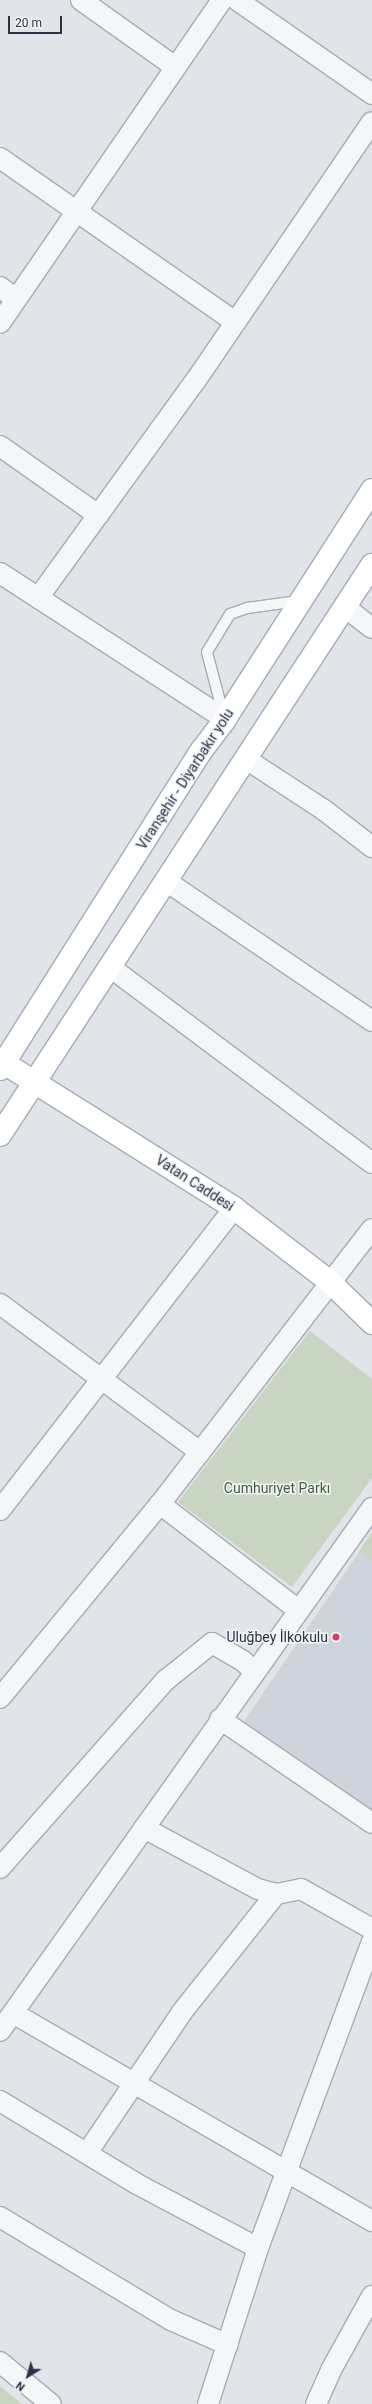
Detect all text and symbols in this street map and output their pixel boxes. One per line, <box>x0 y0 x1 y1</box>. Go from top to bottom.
scale bar <box>10 8 64 34</box>
text: 20 m <box>15 16 42 30</box>
street label: Viranşehir - Diyarbakır yolu <box>133 705 237 853</box>
street label: Vatan Caddesi <box>153 1151 237 1215</box>
park label: Cumhuriyet Parkı <box>224 1480 330 1496</box>
place label: Uluğbey İlkokulu <box>226 1629 328 1645</box>
marker: Uluğbey İlkokulu <box>331 1632 341 1642</box>
north arrow <box>8 2356 48 2396</box>
text: N <box>13 2378 27 2394</box>

